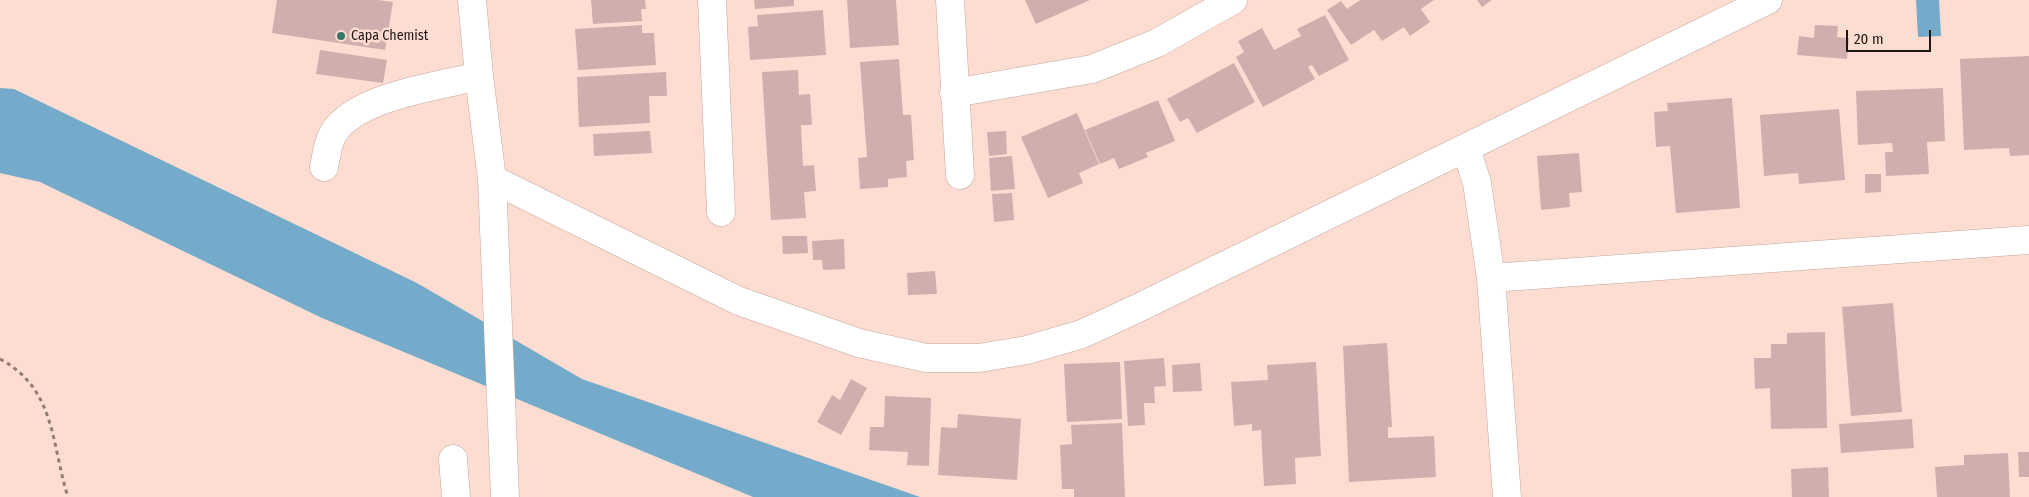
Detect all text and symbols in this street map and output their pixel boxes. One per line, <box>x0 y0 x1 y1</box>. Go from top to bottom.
scale bar <box>1849 20 1934 52</box>
place label: Capa Chemist <box>351 28 428 44</box>
marker: Capa Chemist <box>335 30 347 42</box>
text: 20 m <box>1854 30 1884 48</box>

